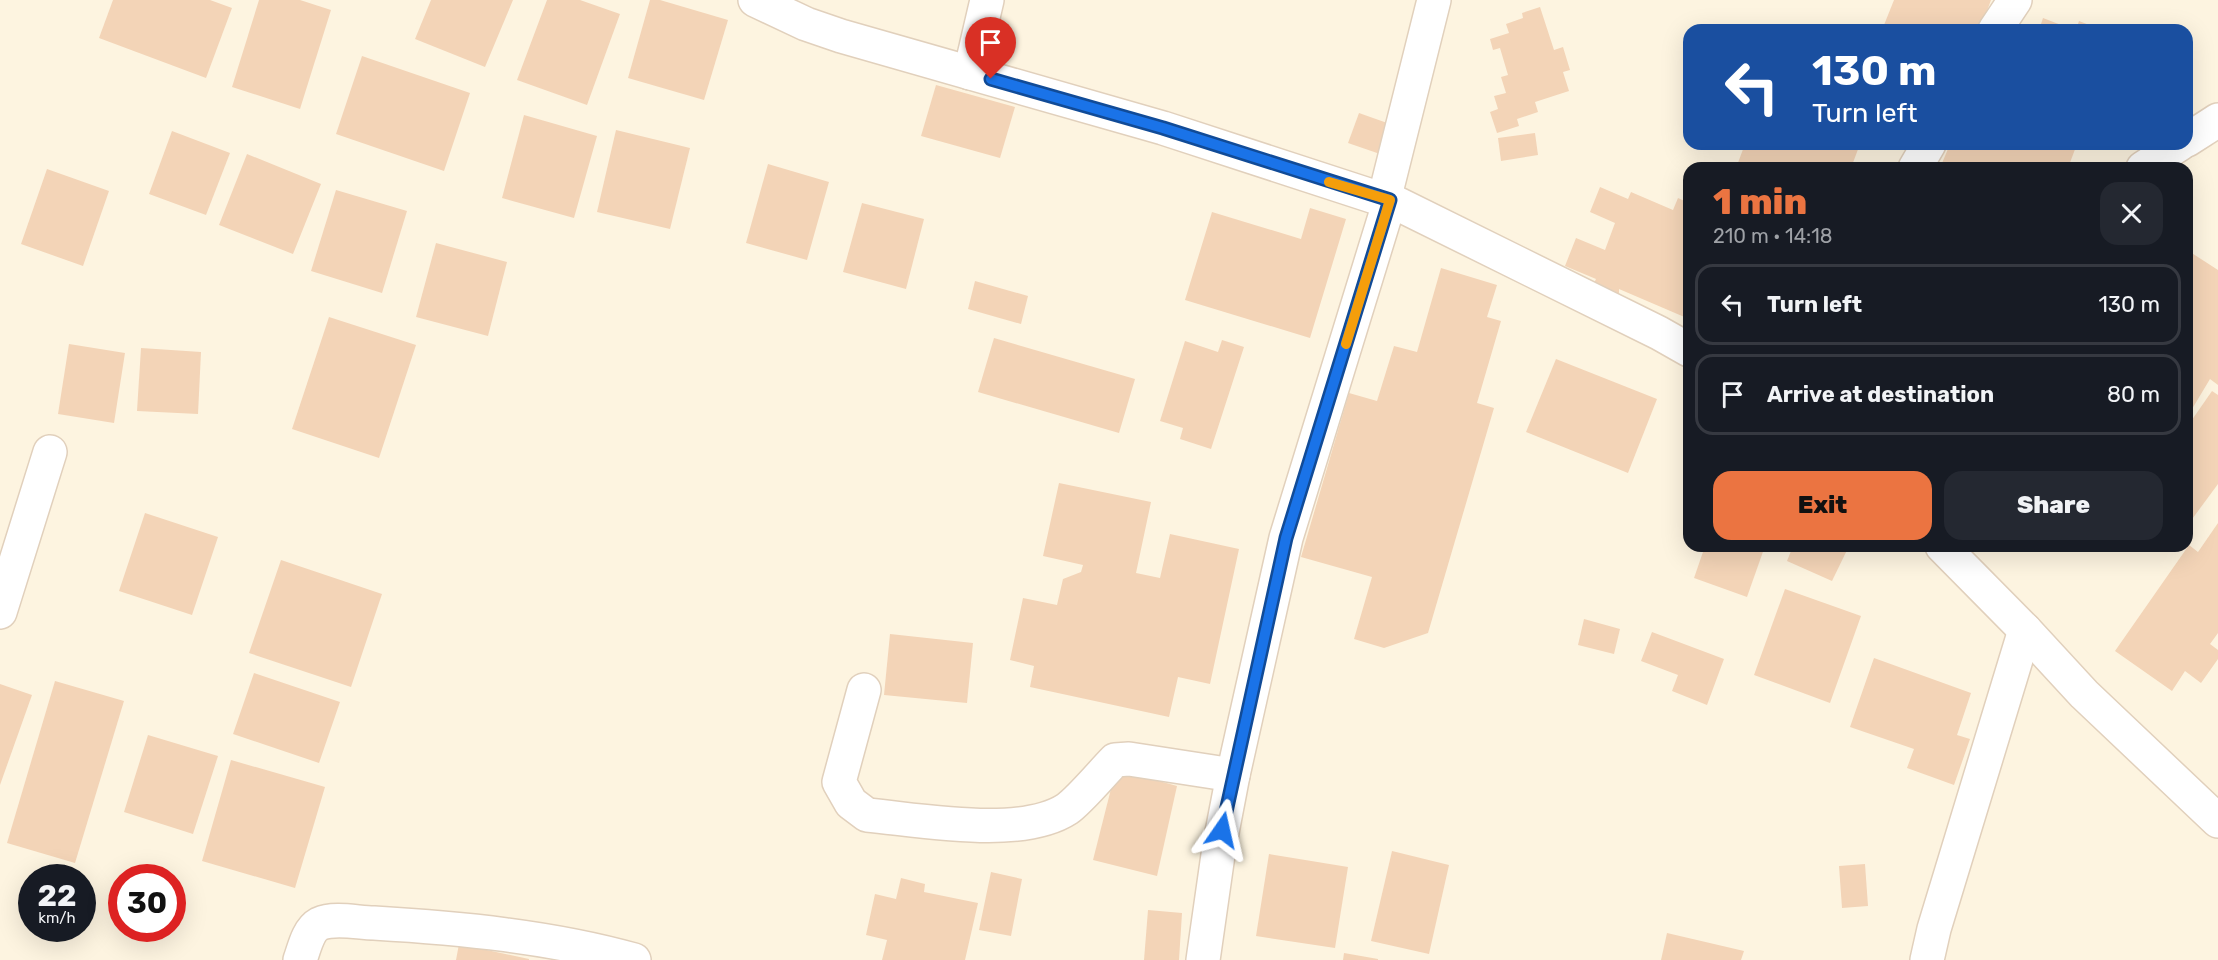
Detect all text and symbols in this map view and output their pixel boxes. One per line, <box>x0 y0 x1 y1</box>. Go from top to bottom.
pin <box>965 17 1016 79</box>
icon: arrive <box>974 26 1007 59</box>
text: 130 m <box>1812 46 1937 96</box>
icon: left <box>1713 48 1791 126</box>
text: Turn left <box>1812 97 1917 129</box>
text: 1 min <box>1713 180 1807 223</box>
button: close <box>2100 182 2163 245</box>
text: 210 m · 14:18 <box>1713 224 1832 248</box>
icon: left <box>1716 288 1749 321</box>
text: Turn left <box>1767 291 1862 318</box>
text: 130 m <box>2098 291 2160 318</box>
icon: arrive <box>1716 378 1749 411</box>
text: Arrive at destination <box>1767 381 1994 408</box>
text: 80 m <box>2107 381 2160 408</box>
button: Exit <box>1713 471 1932 540</box>
button: Share <box>1944 471 2163 540</box>
position arrow <box>1190 798 1254 862</box>
speed limit sign: 30 <box>108 864 186 942</box>
text: 22 <box>38 878 77 914</box>
text: km/h <box>38 909 76 927</box>

